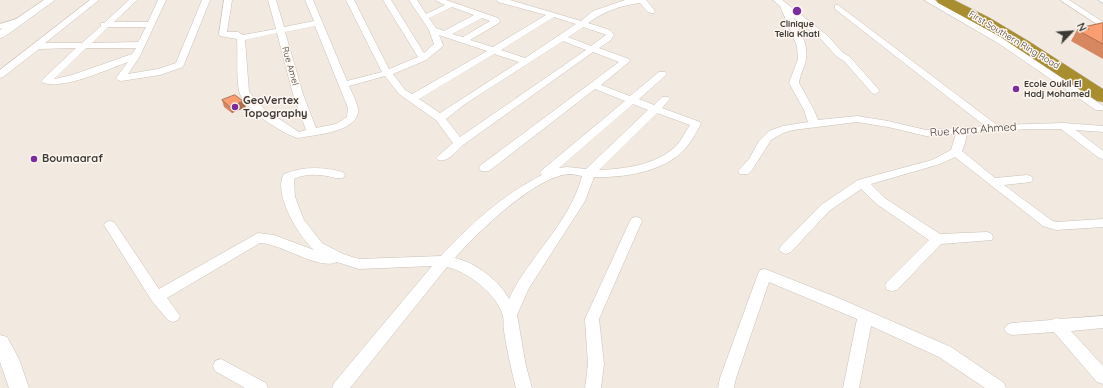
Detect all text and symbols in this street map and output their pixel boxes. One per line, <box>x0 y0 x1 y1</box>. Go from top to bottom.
marker: Clinique Telia Khati <box>791 5 803 17</box>
street label: First Southern Ring Road <box>967 9 1061 71</box>
north arrow <box>1051 12 1091 52</box>
place label: Clinique Telia Khati <box>774 19 820 40</box>
text: N <box>1074 20 1090 34</box>
street label: Rue Amel <box>279 45 301 87</box>
place label: Ecole Oukil El Hadj Mohamed <box>1024 79 1090 100</box>
marker: Ecole Oukil El Hadj Mohamed <box>1011 84 1021 94</box>
place label: GeoVertex Topography <box>243 94 308 120</box>
marker: GeoVertex Topography <box>230 102 240 112</box>
street label: Rue Kara Ahmed <box>929 120 1017 140</box>
place label: Boumaaraf <box>42 152 103 166</box>
marker: Boumaaraf <box>29 154 39 164</box>

